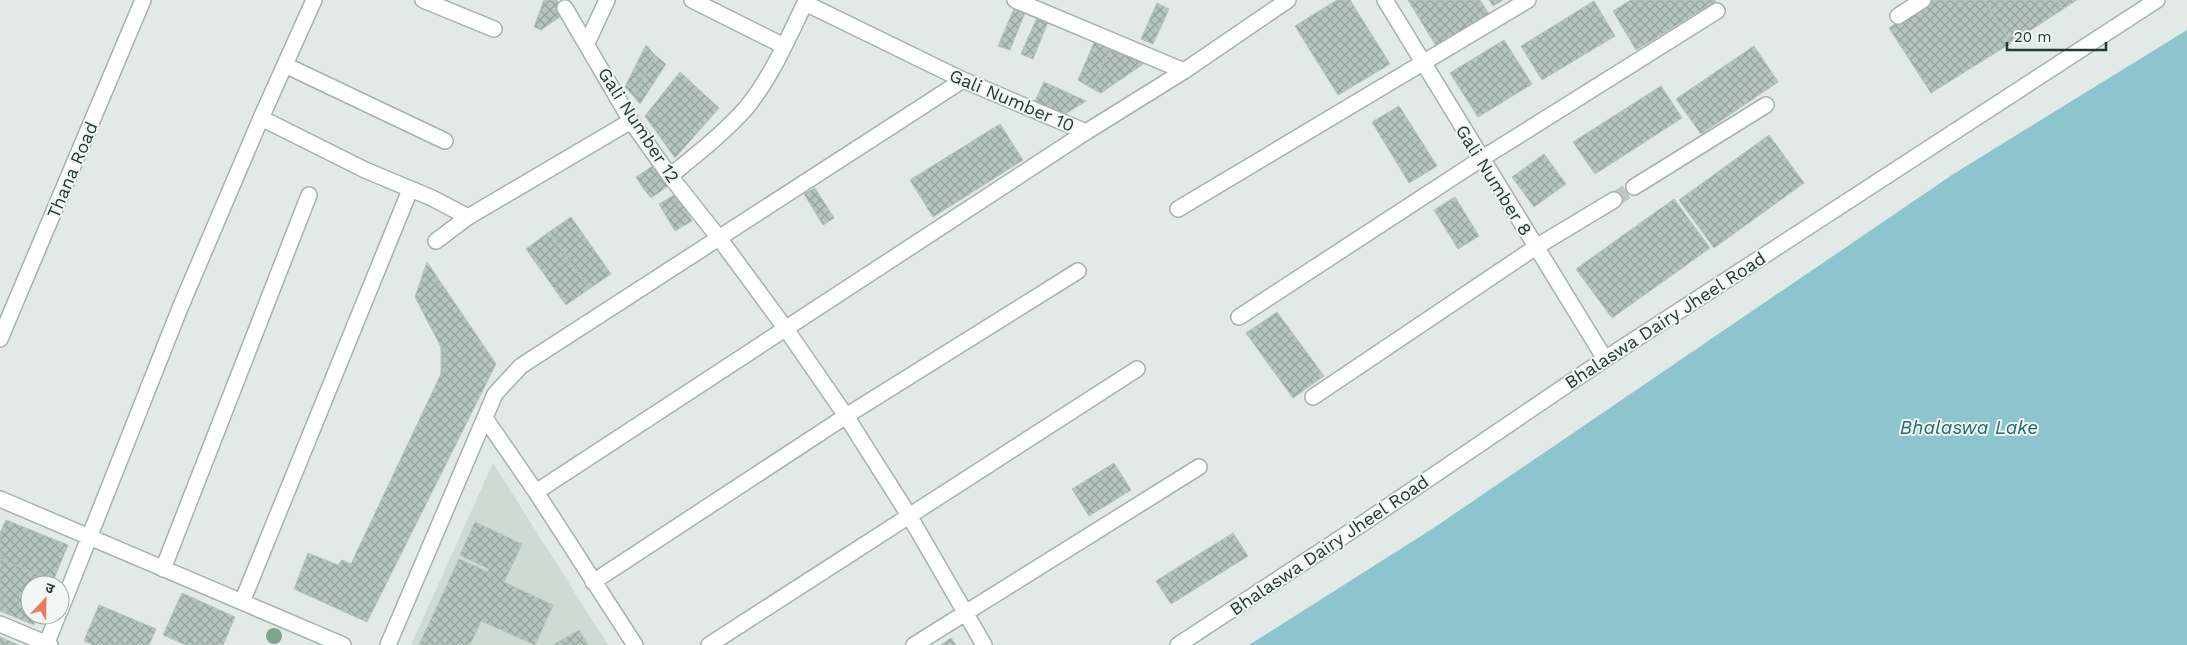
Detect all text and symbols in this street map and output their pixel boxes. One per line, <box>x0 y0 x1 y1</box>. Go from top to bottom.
scale bar <box>2007 20 2106 52</box>
text: 20 m <box>2014 28 2052 46</box>
street label: Gali Number 12 <box>594 64 684 186</box>
street label: Gali Number 10 <box>946 64 1078 136</box>
street label: Thana Road <box>42 119 102 221</box>
street label: Gali Number 8 <box>1451 121 1537 239</box>
street label: Bhalaswa Dairy Jheel Road <box>1561 247 1769 393</box>
water label: Bhalaswa Lake <box>1900 416 2038 439</box>
street label: Bhalaswa Dairy Jheel Road <box>1226 471 1432 619</box>
north arrow <box>20 575 70 625</box>
text: उ <box>43 579 57 597</box>

